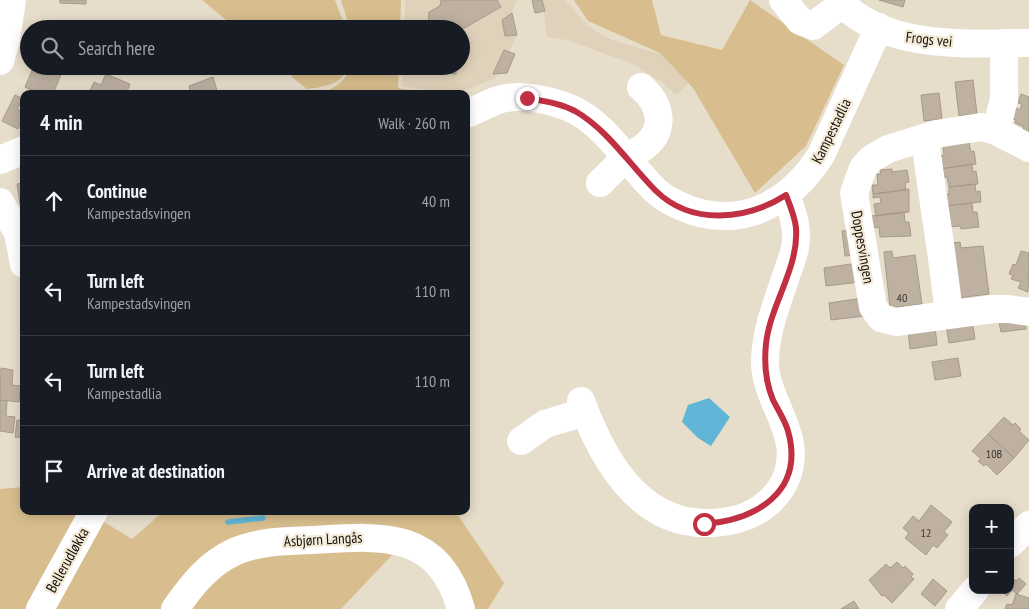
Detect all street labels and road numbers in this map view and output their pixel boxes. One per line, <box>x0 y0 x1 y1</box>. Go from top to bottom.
street label: Frogs vei <box>905 27 953 51</box>
street label: Kampestadlia <box>807 95 855 167</box>
street label: Doppesvingen <box>847 209 879 285</box>
street label: Bellerudløkka <box>41 524 93 596</box>
street label: Asbjørn Langås <box>283 527 363 551</box>

